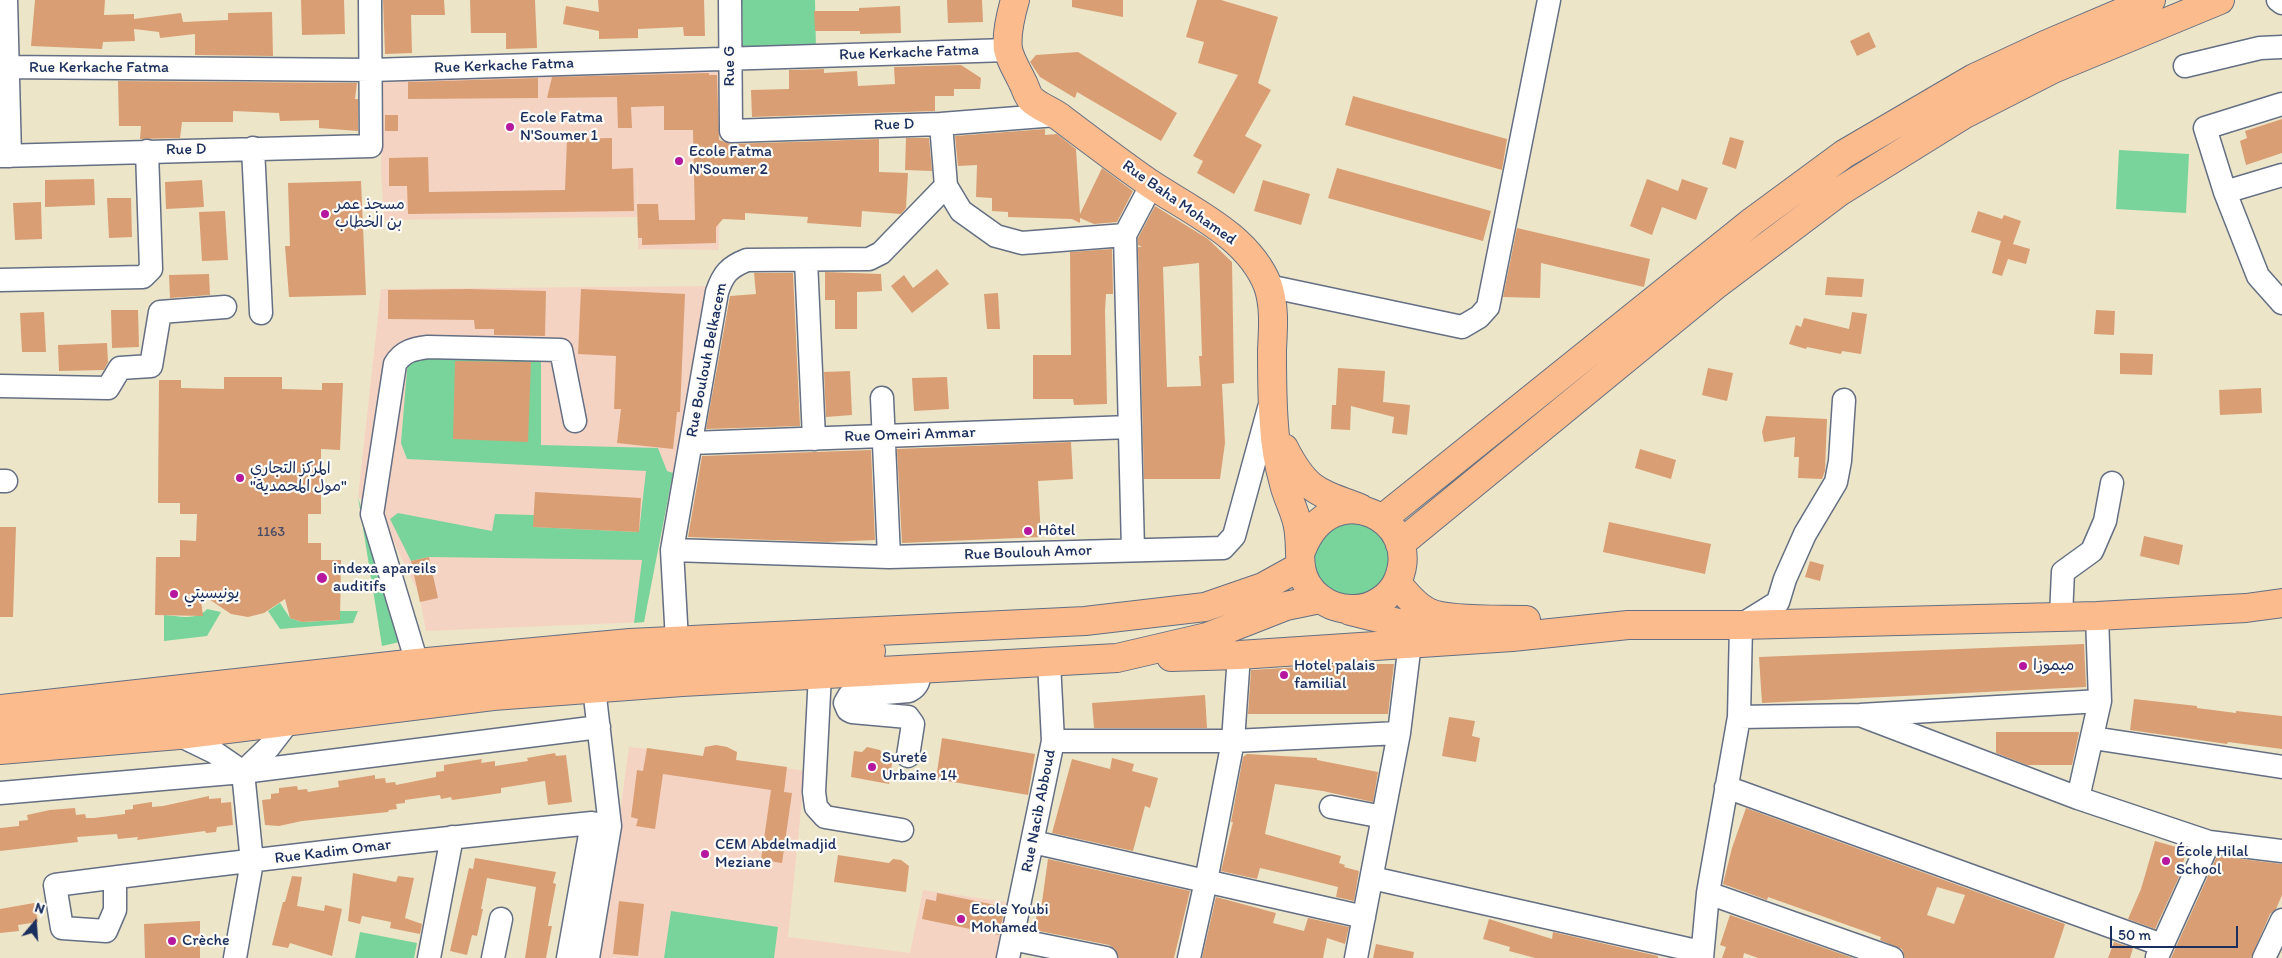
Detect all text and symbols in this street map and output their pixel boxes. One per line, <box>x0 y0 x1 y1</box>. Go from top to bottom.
street label: Rue Kerkache Fatma <box>839 41 979 65</box>
street label: Rue G <box>720 46 740 86</box>
street label: Rue Kerkache Fatma <box>434 54 574 78</box>
street label: Rue Kerkache Fatma <box>29 58 169 78</box>
place label: Ecole Fatma N'Soumer 1 <box>520 108 603 146</box>
street label: Rue D <box>874 115 914 135</box>
marker: Ecole Fatma N'Soumer 1 <box>504 121 516 133</box>
street label: Rue D <box>166 140 206 160</box>
place label: Ecole Fatma N'Soumer 2 <box>689 142 772 180</box>
marker: Ecole Fatma N'Soumer 2 <box>673 155 685 167</box>
street label: Rue Baha Mohamed <box>1118 156 1240 250</box>
place label: مسجذ عمر بن الخطاب <box>335 195 405 233</box>
marker: مسجذ عمر بن الخطاب <box>319 208 331 220</box>
street label: Rue Boulouh Belkacem <box>683 281 731 439</box>
street label: Rue Omeiri Ammar <box>844 423 976 447</box>
place label: المركز التجاري "مول المحمدية" <box>250 459 347 497</box>
marker: المركز التجاري "مول المحمدية" <box>234 472 246 484</box>
place label: Hôtel <box>1038 521 1075 541</box>
house number: 1163 <box>257 524 285 540</box>
marker: Hôtel <box>1022 525 1034 537</box>
street label: Rue Boulouh Amor <box>964 541 1092 565</box>
place label: indexa apareils auditifs <box>333 559 436 597</box>
marker: indexa apareils auditifs <box>315 571 329 585</box>
place label: يونيسيتي <box>184 584 239 604</box>
marker: يونيسيتي <box>168 588 180 600</box>
place label: Hotel palais familial <box>1294 656 1375 694</box>
place label: ميموزا <box>2033 656 2074 676</box>
marker: ميموزا <box>2017 660 2029 672</box>
marker: Hotel palais familial <box>1278 669 1290 681</box>
place label: Sureté Urbaine 14 <box>882 748 957 786</box>
street label: Rue Nacib Abboud <box>1018 748 1060 874</box>
marker: Sureté Urbaine 14 <box>866 761 878 773</box>
street label: Rue Kadim Omar <box>274 835 392 869</box>
place label: CEM Abdelmadjid Meziane <box>715 835 837 873</box>
place label: École Hilal School <box>2176 842 2248 880</box>
marker: CEM Abdelmadjid Meziane <box>699 848 711 860</box>
marker: École Hilal School <box>2160 855 2172 867</box>
north arrow <box>10 898 60 948</box>
text: N <box>33 899 47 918</box>
place label: Ecole Youbi Mohamed <box>971 900 1049 938</box>
marker: Ecole Youbi Mohamed <box>955 913 967 925</box>
scale bar <box>2112 916 2240 948</box>
text: 50 m <box>2118 926 2151 944</box>
place label: Crèche <box>182 931 230 951</box>
marker: Crèche <box>166 935 178 947</box>

